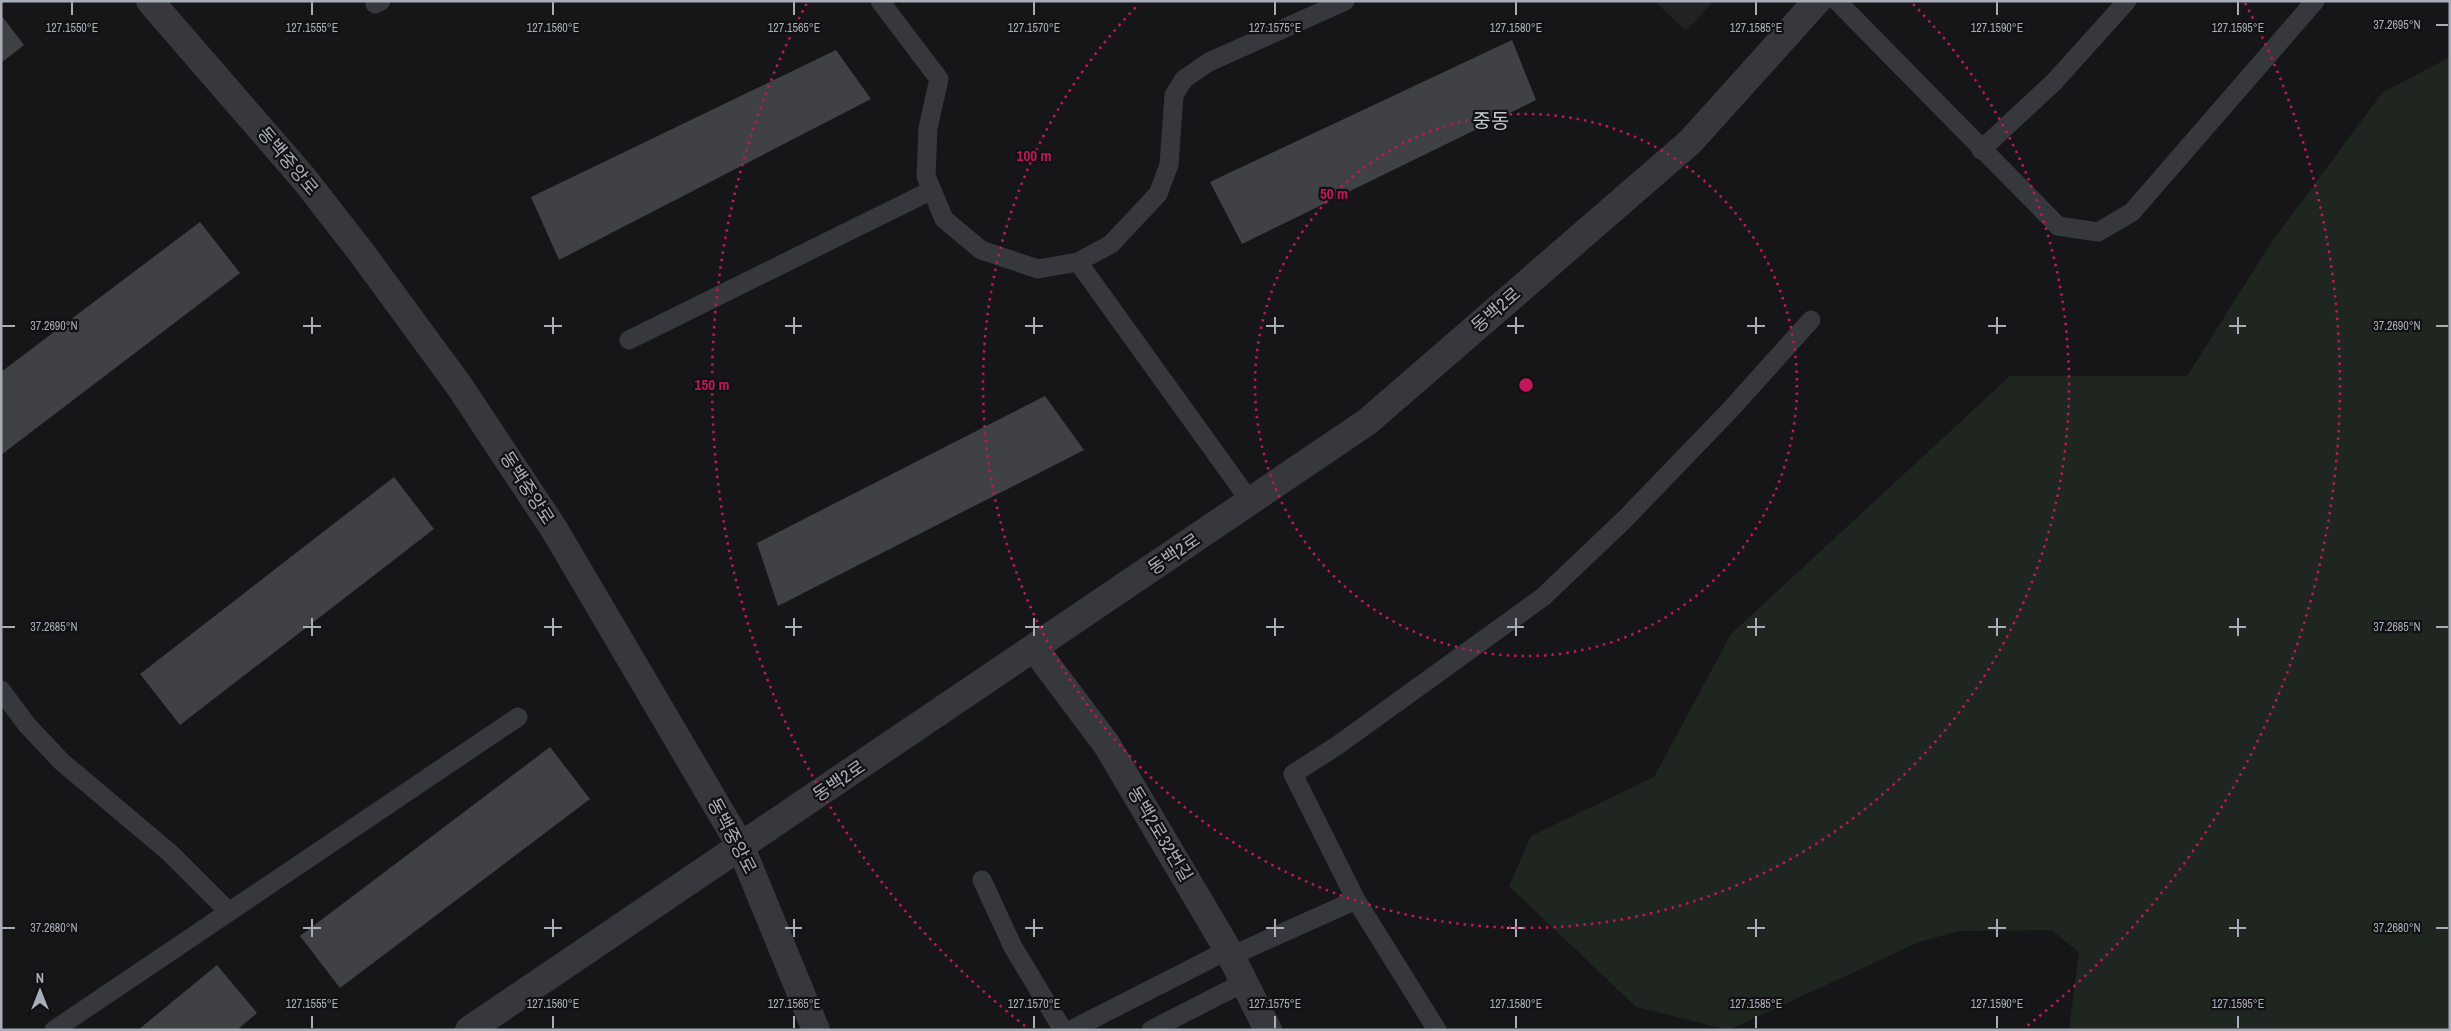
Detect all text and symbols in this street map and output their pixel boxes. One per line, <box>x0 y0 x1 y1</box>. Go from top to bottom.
text: 37.2695°N <box>2373 17 2421 33</box>
text: 127.1550°E <box>46 20 98 36</box>
text: 127.1555°E <box>286 20 338 36</box>
text: 127.1560°E <box>527 20 579 36</box>
text: 127.1565°E <box>768 20 820 36</box>
text: 127.1570°E <box>1008 20 1060 36</box>
text: 127.1575°E <box>1249 20 1301 36</box>
text: 127.1580°E <box>1490 20 1542 36</box>
text: 127.1585°E <box>1730 20 1782 36</box>
text: 127.1590°E <box>1971 20 2023 36</box>
text: 127.1595°E <box>2212 20 2264 36</box>
district label: 중동 <box>1473 107 1509 134</box>
street label: 동백중앙로 <box>252 121 325 200</box>
text: 100 m <box>1017 145 1051 166</box>
text: 50 m <box>1320 183 1348 204</box>
street label: 동백2로 <box>1466 281 1526 338</box>
text: 37.2690°N <box>30 318 78 334</box>
text: 37.2690°N <box>2373 318 2421 334</box>
text: 150 m <box>695 374 729 395</box>
centre of rings <box>1517 376 1535 394</box>
street label: 동백중앙로 <box>494 446 560 529</box>
street label: 동백2로 <box>1143 527 1205 580</box>
text: 37.2685°N <box>30 619 78 635</box>
text: 37.2685°N <box>2373 619 2421 635</box>
street label: 동백2로 <box>808 754 870 807</box>
street label: 동백2로32번길 <box>1122 781 1199 886</box>
street label: 동백중앙로 <box>702 793 763 878</box>
text: 37.2680°N <box>30 920 78 936</box>
text: 37.2680°N <box>2373 920 2421 936</box>
north arrow <box>15 966 65 1016</box>
text: N <box>36 969 44 987</box>
text: 127.1555°E <box>286 996 338 1012</box>
text: 127.1560°E <box>527 996 579 1012</box>
text: 127.1565°E <box>768 996 820 1012</box>
text: 127.1570°E <box>1008 996 1060 1012</box>
text: 127.1575°E <box>1249 996 1301 1012</box>
text: 127.1580°E <box>1490 996 1542 1012</box>
text: 127.1585°E <box>1730 996 1782 1012</box>
text: 127.1590°E <box>1971 996 2023 1012</box>
text: 127.1595°E <box>2212 996 2264 1012</box>

